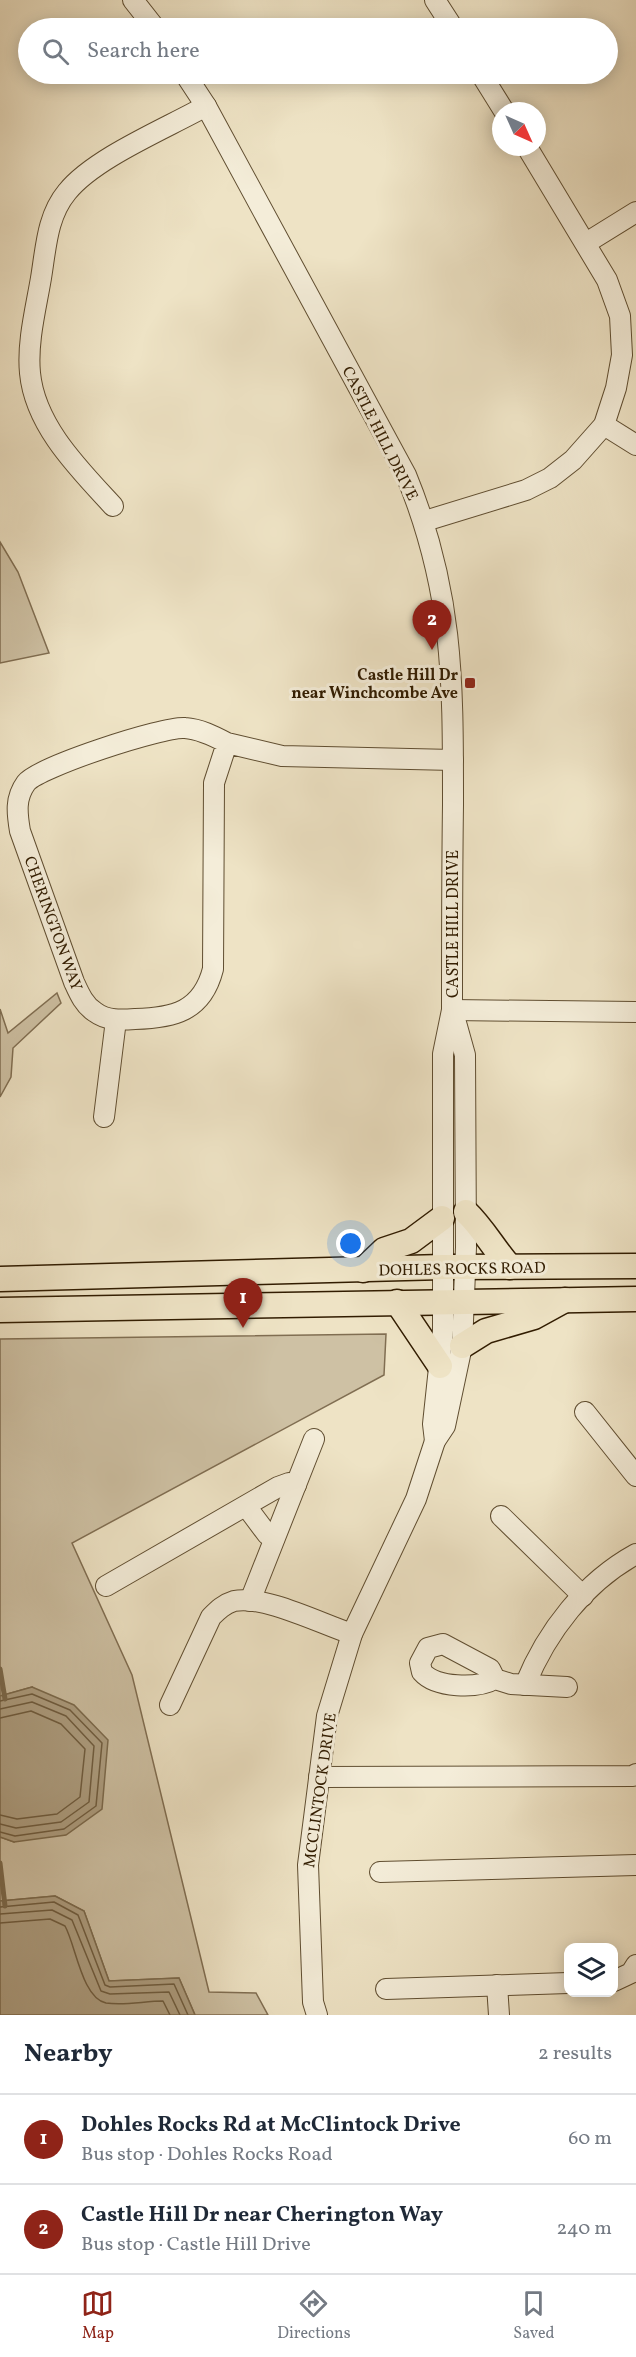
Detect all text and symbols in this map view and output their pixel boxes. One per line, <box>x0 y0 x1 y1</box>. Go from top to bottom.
search box <box>18 18 618 84</box>
icon: search <box>39 35 72 68</box>
text: Search here <box>87 36 200 67</box>
north arrow <box>492 102 546 156</box>
street label: CASTLE HILL DRIVE <box>336 363 423 505</box>
pin: 2 <box>412 600 452 650</box>
place label: Castle Hill Dr near Winchcombe Ave <box>291 665 458 705</box>
marker: Castle Hill Dr near Winchcombe Ave <box>463 676 477 690</box>
street label: CASTLE HILL DRIVE <box>443 850 465 998</box>
street label: CHERINGTON WAY <box>18 853 87 994</box>
your location <box>336 1229 365 1258</box>
street label: DOHLES ROCKS ROAD <box>378 1258 546 1282</box>
pin: 1 <box>224 1278 262 1328</box>
street label: MCCLINTOCK DRIVE <box>299 1711 343 1869</box>
map controls <box>564 1943 618 1997</box>
button: layers <box>564 1943 618 1997</box>
text: Nearby <box>24 2036 113 2072</box>
text: 2 results <box>538 2040 612 2068</box>
text: Dohles Rocks Rd at McClintock Drive <box>81 2110 461 2141</box>
text: 1 <box>39 2125 48 2153</box>
text: 60 m <box>568 2125 612 2153</box>
text: Bus stop · Dohles Rocks Road <box>81 2141 333 2169</box>
text: Castle Hill Dr near Cherington Way <box>81 2200 443 2231</box>
text: 2 <box>38 2215 49 2243</box>
text: 240 m <box>557 2215 612 2243</box>
text: Bus stop · Castle Hill Drive <box>81 2231 311 2259</box>
tab: Map <box>81 2287 114 2345</box>
tab: Directions <box>277 2287 351 2345</box>
tab: Saved <box>513 2287 555 2345</box>

